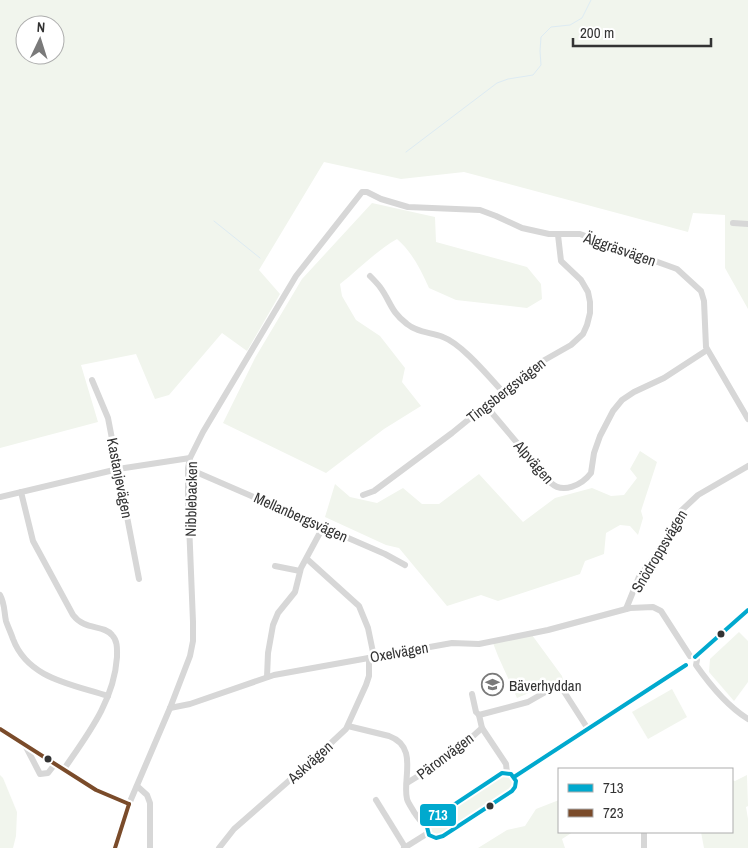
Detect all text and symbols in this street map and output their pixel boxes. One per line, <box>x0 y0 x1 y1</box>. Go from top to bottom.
north arrow <box>15 15 65 65</box>
scale bar <box>573 15 710 47</box>
text: N <box>36 18 46 36</box>
text: 200 m <box>580 22 614 43</box>
street label: Älggräsvägen <box>580 227 659 271</box>
street label: Tingsbergsvägen <box>462 353 550 427</box>
street label: Alpvägen <box>509 435 559 488</box>
street label: Kastanjevägen <box>102 436 138 520</box>
street label: Nibblebacken <box>180 461 202 537</box>
street label: Mellanbergsvägen <box>251 487 351 547</box>
street label: Snödroppsvägen <box>626 506 692 596</box>
unlabelled marker <box>716 629 726 639</box>
street label: Oxelvägen <box>368 637 430 667</box>
school or university icon: Bäverhyddan <box>481 673 505 697</box>
place label: Bäverhyddan <box>509 675 581 696</box>
street label: Päronvägen <box>412 728 478 784</box>
street label: Askvägen <box>282 736 337 789</box>
unlabelled marker <box>43 754 53 764</box>
legend <box>558 768 733 833</box>
text: 713 <box>603 777 624 798</box>
unlabelled marker <box>485 801 495 811</box>
text: 723 <box>603 802 624 823</box>
line badge: 713 <box>419 803 457 827</box>
text: 713 <box>428 806 448 824</box>

